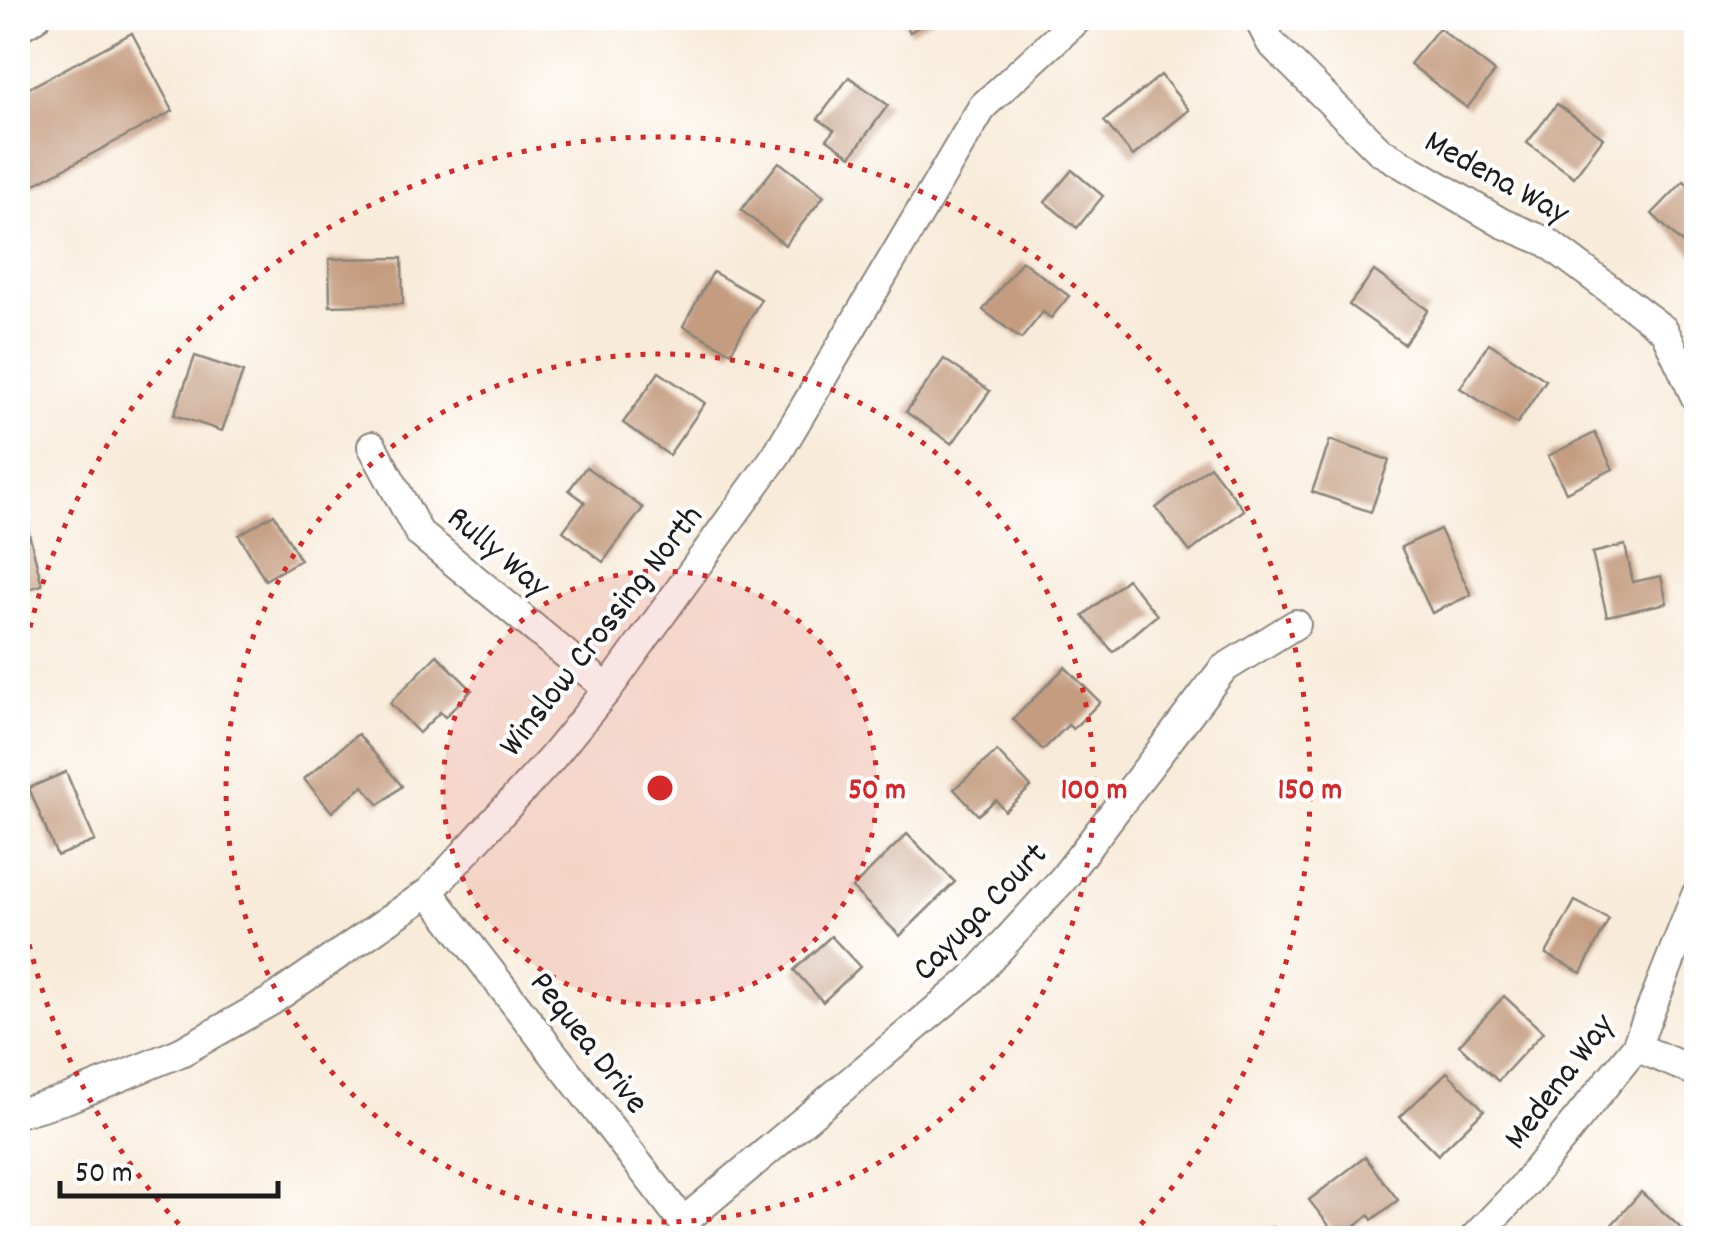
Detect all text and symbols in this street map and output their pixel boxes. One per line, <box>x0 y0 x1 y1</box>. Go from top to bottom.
street label: Medena Way <box>1414 119 1578 240</box>
street label: Winslow Crossing North <box>488 495 717 769</box>
street label: Rully Way <box>434 496 560 613</box>
centre of rings <box>642 770 678 806</box>
text: 50 m <box>848 771 906 814</box>
text: 100 m <box>1061 771 1127 814</box>
text: 150 m <box>1278 771 1342 814</box>
street label: Cayuga Court <box>902 833 1061 994</box>
street label: Pequea Drive <box>515 962 659 1126</box>
street label: Medena Way <box>1493 1004 1629 1162</box>
scale bar <box>60 1136 278 1198</box>
text: 50 m <box>75 1154 133 1197</box>

